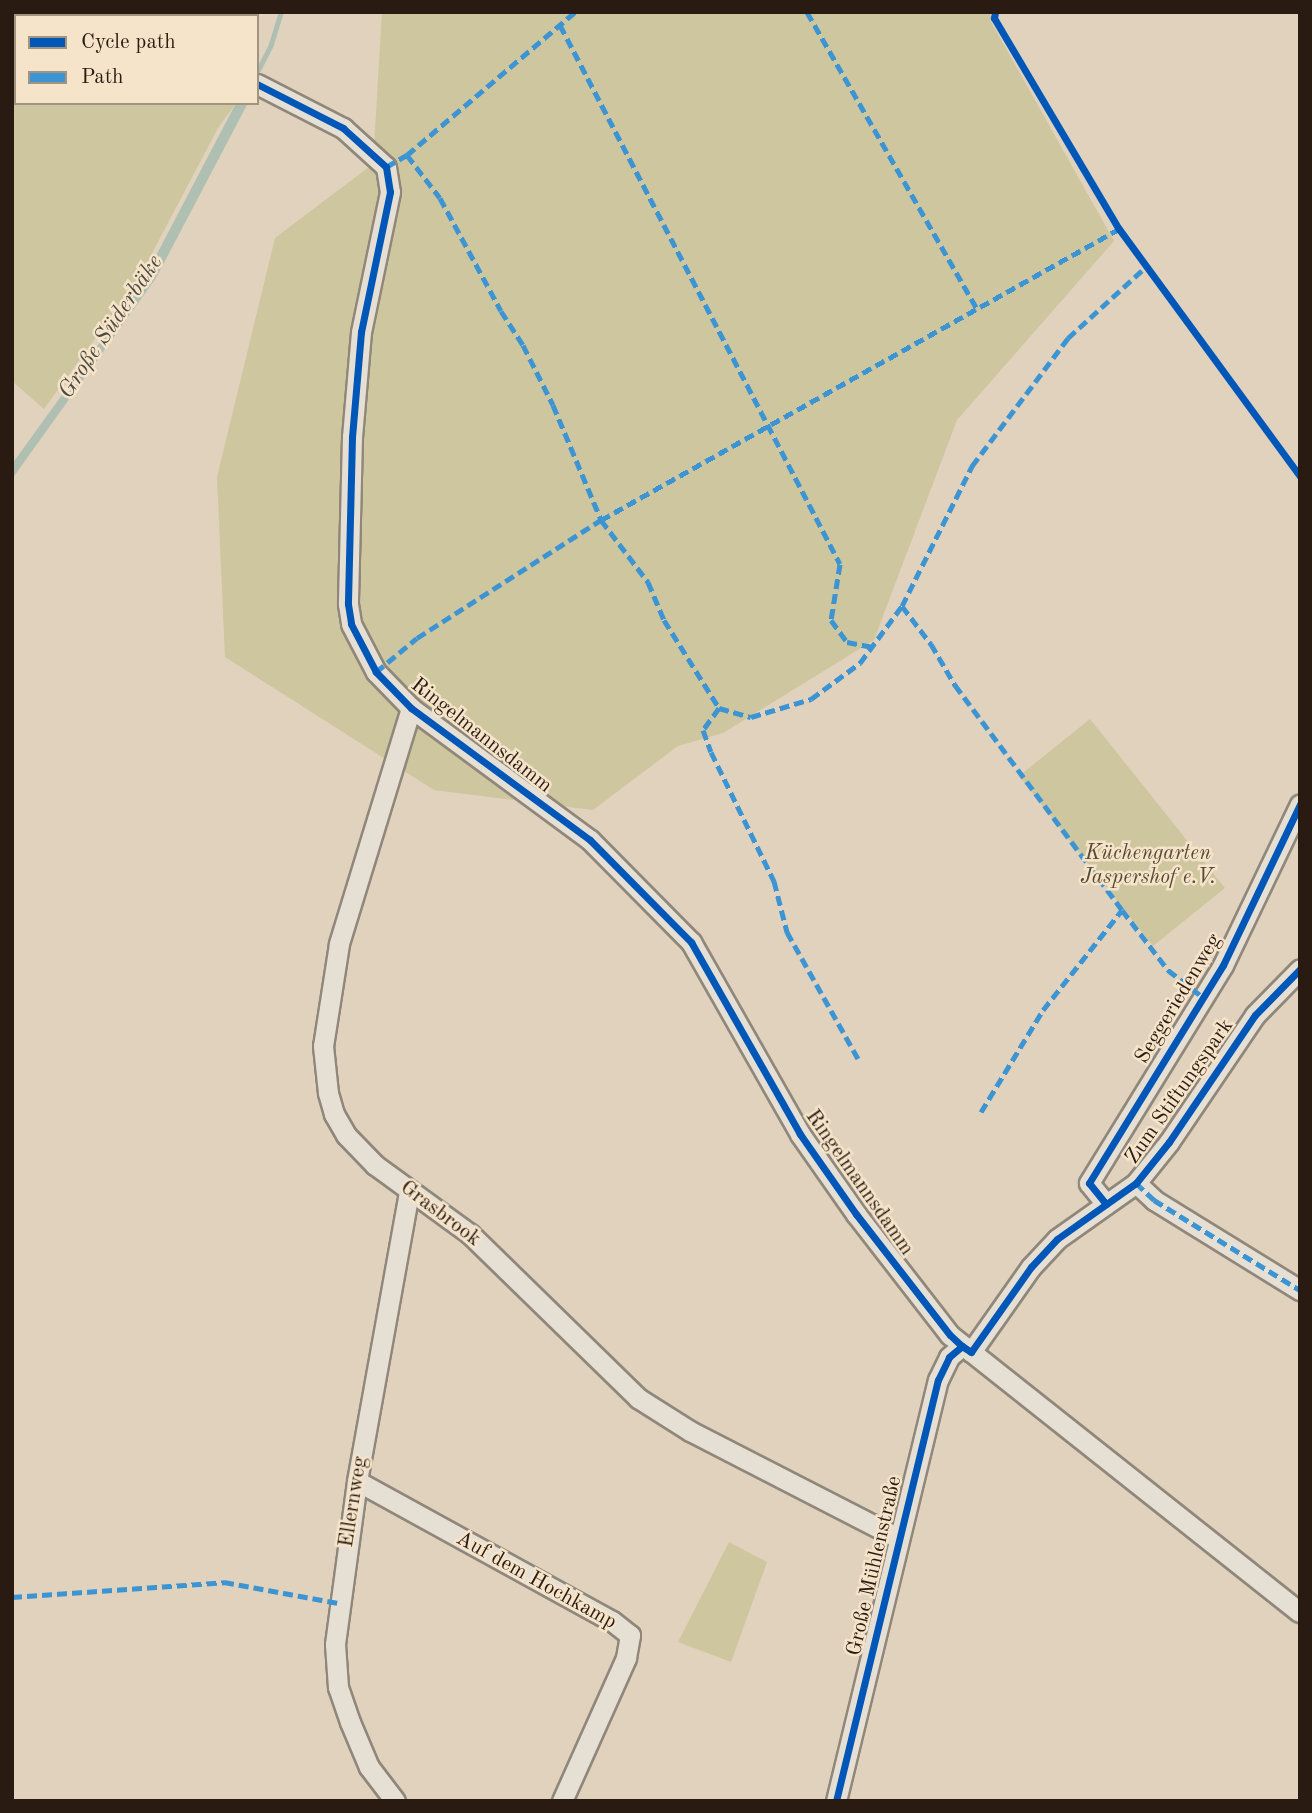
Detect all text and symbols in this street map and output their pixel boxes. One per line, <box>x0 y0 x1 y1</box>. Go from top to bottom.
legend <box>14 14 259 105</box>
text: Cycle path <box>81 32 176 53</box>
text: Path <box>81 67 124 88</box>
water label: Große Süderbäke <box>53 250 169 404</box>
street label: Ringelmannsdamm <box>405 673 557 799</box>
park label: Küchengarten Jaspershof e.V. <box>1080 841 1216 891</box>
street label: Seggeriedenweg <box>1130 929 1228 1069</box>
street label: Zum Stiftungspark <box>1120 1015 1240 1169</box>
street label: Ringelmannsdamm <box>799 1105 919 1261</box>
street label: Grasbrook <box>395 1176 485 1252</box>
street label: Ellernweg <box>334 1455 374 1549</box>
street label: Große Mühlenstraße <box>842 1474 908 1658</box>
street label: Auf dem Hochkamp <box>451 1526 621 1636</box>

